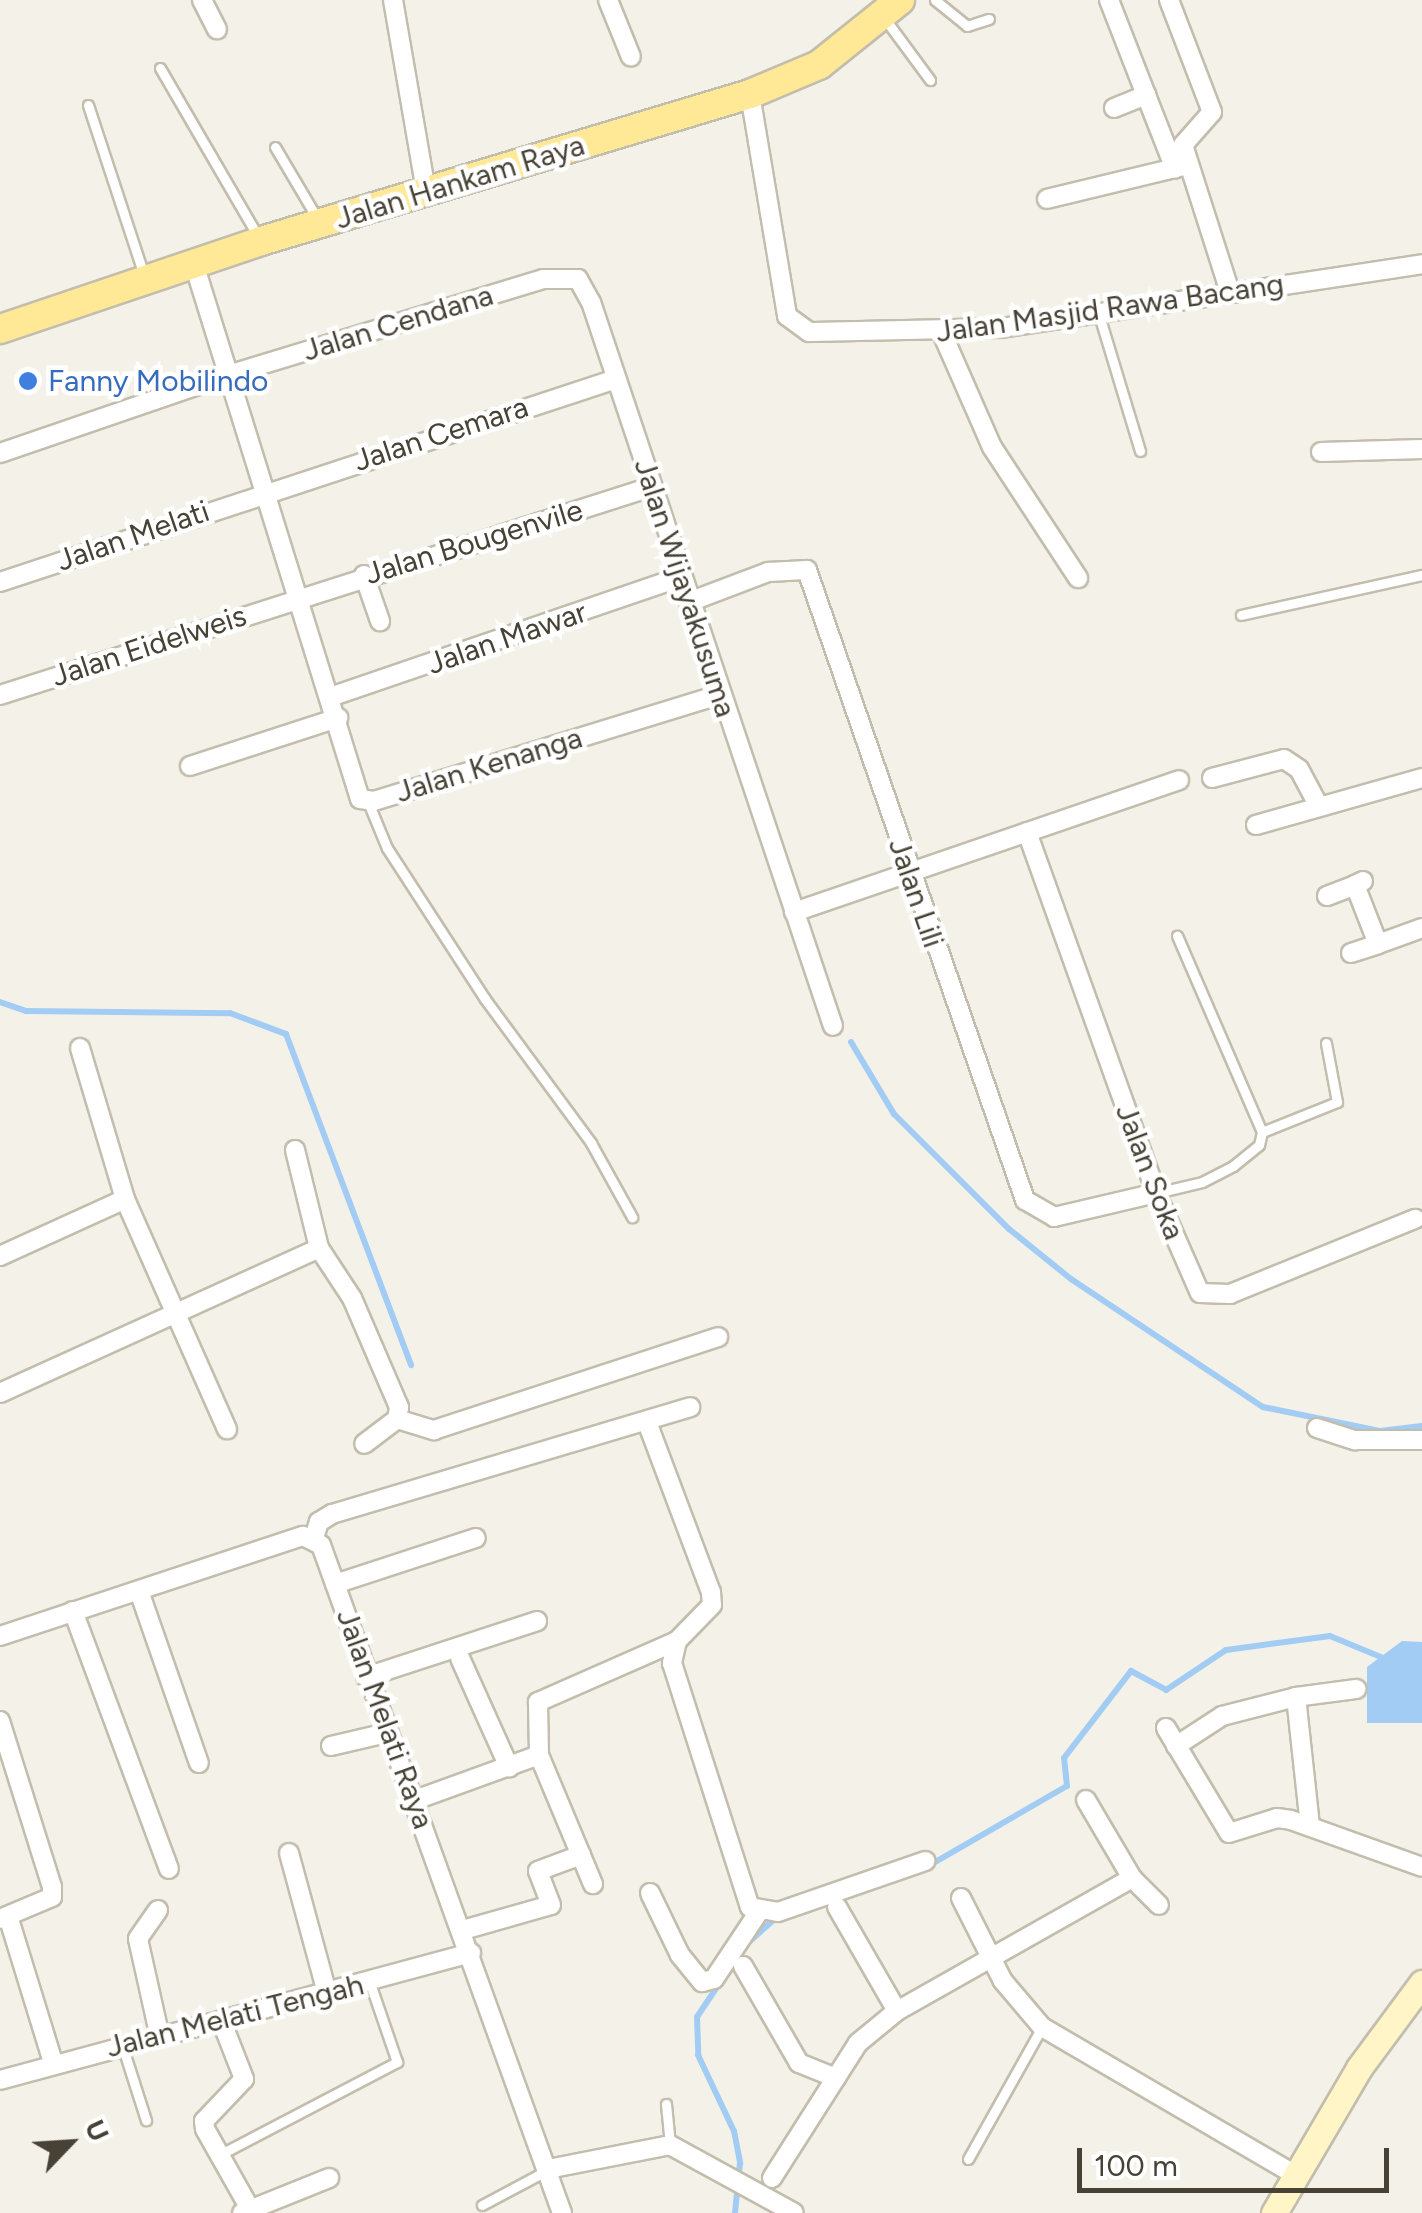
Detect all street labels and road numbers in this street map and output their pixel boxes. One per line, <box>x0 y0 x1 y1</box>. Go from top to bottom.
street label: Jalan Hankam Raya <box>331 127 589 237</box>
street label: Jalan Masjid Rawa Bacang <box>934 266 1286 350</box>
street label: Jalan Cendana <box>299 277 497 369</box>
street label: Jalan Cemara <box>349 389 533 479</box>
street label: Jalan Wijayakusuma <box>626 454 744 722</box>
street label: Jalan Bougenvile <box>361 492 587 592</box>
street label: Jalan Melati <box>52 493 214 579</box>
street label: Jalan Mawar <box>423 594 591 682</box>
street label: Jalan Eidelweis <box>47 598 251 694</box>
street label: Jalan Kenanga <box>391 720 587 810</box>
street label: Jalan Lili <box>881 834 951 952</box>
street label: Jalan Soka <box>1108 1099 1192 1245</box>
street label: Jalan Melati Raya <box>329 1604 441 1834</box>
street label: Jalan Melati Tengah <box>103 1967 367 2065</box>

